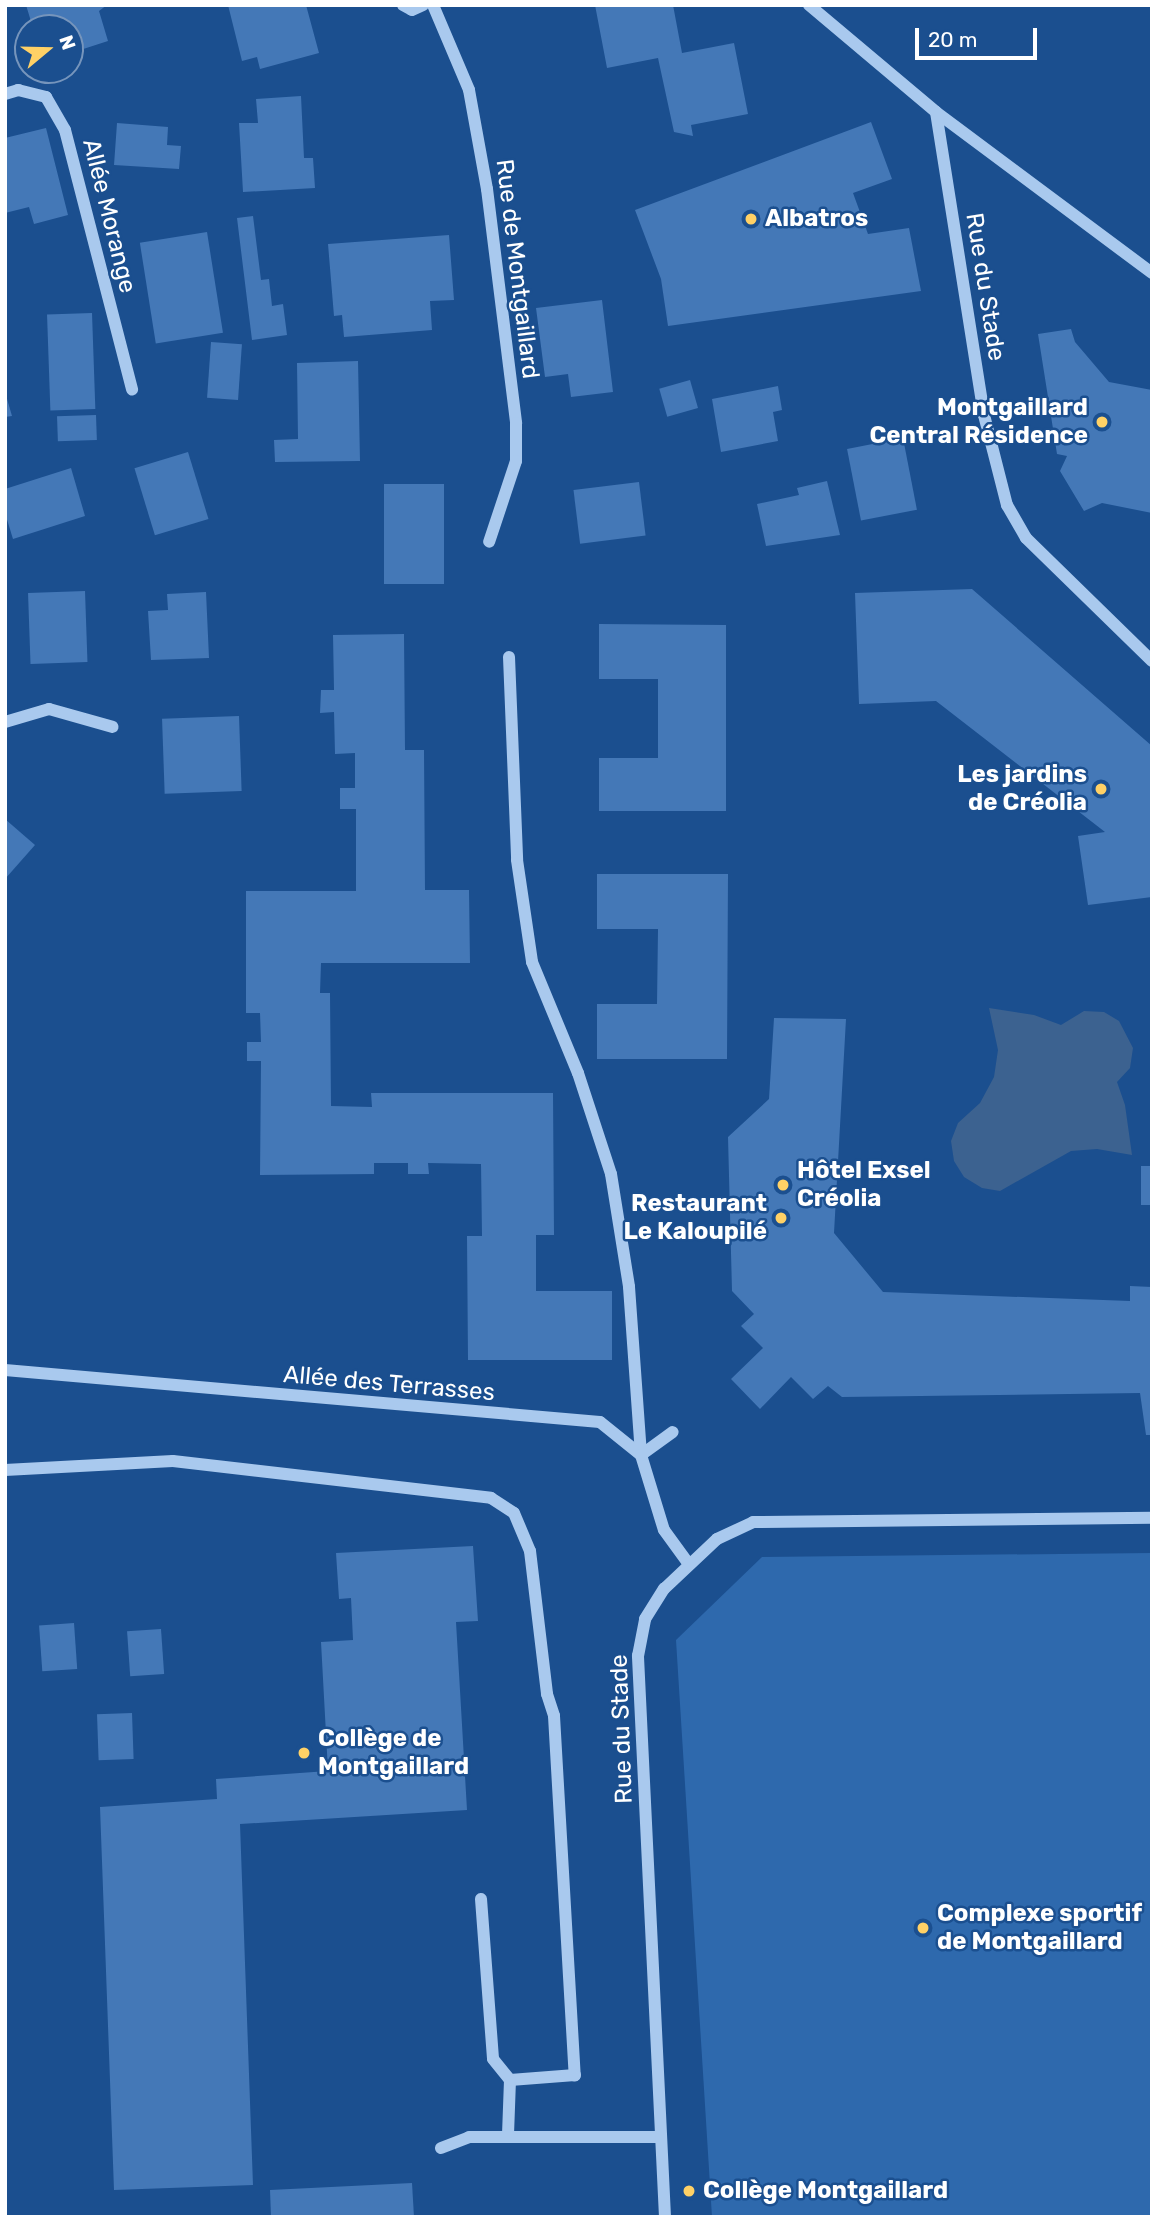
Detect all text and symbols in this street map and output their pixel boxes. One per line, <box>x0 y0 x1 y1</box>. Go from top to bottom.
north arrow <box>14 14 84 84</box>
scale bar <box>919 14 1042 58</box>
text: 20 m <box>928 27 977 52</box>
text: N <box>54 32 81 53</box>
street label: Allée Morange <box>76 136 142 296</box>
street label: Rue de Montgaillard <box>489 158 545 380</box>
place label: Albatros <box>765 205 868 233</box>
marker: Albatros <box>743 211 759 227</box>
street label: Rue du Stade <box>959 211 1011 363</box>
place label: Montgaillard Central Résidence <box>869 394 1088 450</box>
marker: Montgaillard Central Résidence <box>1094 414 1110 430</box>
place label: Les jardins de Créolia <box>957 761 1087 817</box>
marker: Les jardins de Créolia <box>1093 781 1109 797</box>
place label: Hôtel Exsel Créolia <box>797 1157 931 1213</box>
marker: Hôtel Exsel Créolia <box>775 1177 791 1193</box>
place label: Restaurant Le Kaloupilé <box>623 1190 767 1246</box>
marker: Restaurant Le Kaloupilé <box>773 1210 789 1226</box>
street label: Allée des Terrasses <box>282 1360 496 1408</box>
street label: Rue du Stade <box>605 1654 639 1804</box>
place label: Collège de Montgaillard <box>318 1725 469 1781</box>
marker: Collège de Montgaillard <box>296 1745 312 1761</box>
place label: Complexe sportif de Montgaillard <box>937 1900 1142 1956</box>
marker: Complexe sportif de Montgaillard <box>915 1920 931 1936</box>
place label: Collège Montgaillard <box>703 2177 948 2205</box>
marker: Collège Montgaillard <box>681 2183 697 2199</box>

